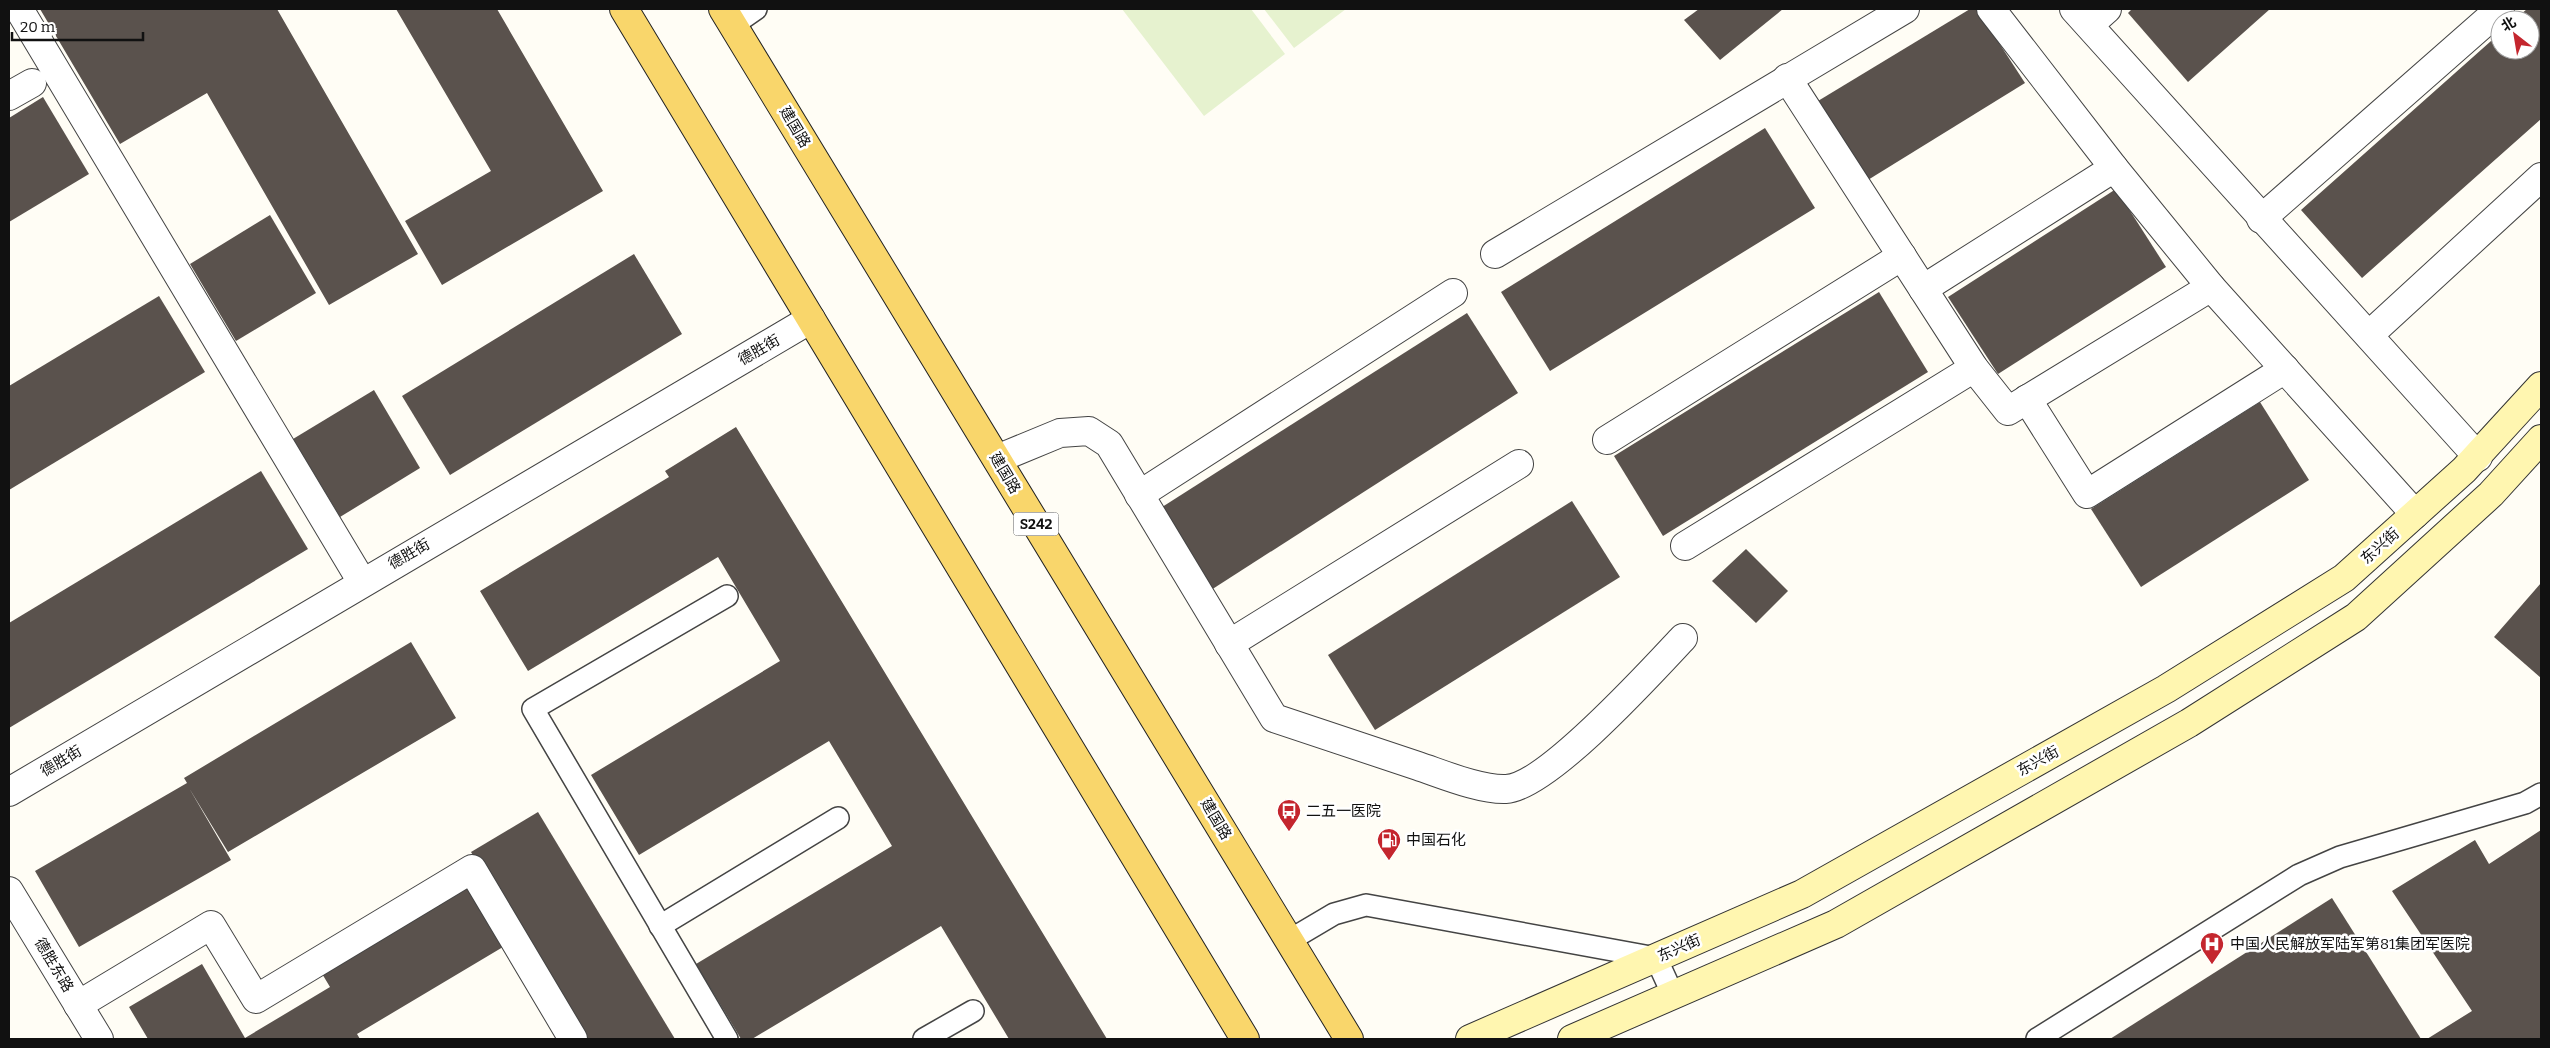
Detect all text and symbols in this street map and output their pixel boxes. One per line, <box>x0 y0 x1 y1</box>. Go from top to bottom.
scale bar <box>12 10 144 42</box>
north arrow <box>2490 10 2540 60</box>
text: 北 <box>2498 13 2519 35</box>
text: 20 m <box>20 18 56 36</box>
street label: 建国路 <box>776 103 814 151</box>
street label: 德胜街 <box>735 331 783 369</box>
street label: 建国路 <box>986 449 1024 497</box>
road number: S242 <box>1014 512 1058 536</box>
street label: 东兴街 <box>2357 524 2403 568</box>
street label: 德胜街 <box>385 535 433 573</box>
street label: 德胜街 <box>37 742 85 780</box>
street label: 东兴街 <box>2014 742 2062 780</box>
street label: 建国路 <box>1197 795 1235 843</box>
bus stop icon: 二五一医院 <box>1276 798 1302 832</box>
place label: 二五一医院 <box>1306 802 1381 820</box>
fuel station icon: 中国石化 <box>1376 827 1402 861</box>
place label: 中国石化 <box>1406 831 1466 849</box>
street label: 东兴街 <box>1655 931 1703 965</box>
hospital icon: 中国人民解放军陆军第81集团军医院 <box>2199 931 2225 965</box>
street label: 德胜东路 <box>31 935 77 995</box>
place label: 中国人民解放军陆军第81集团军医院 <box>2230 935 2470 953</box>

